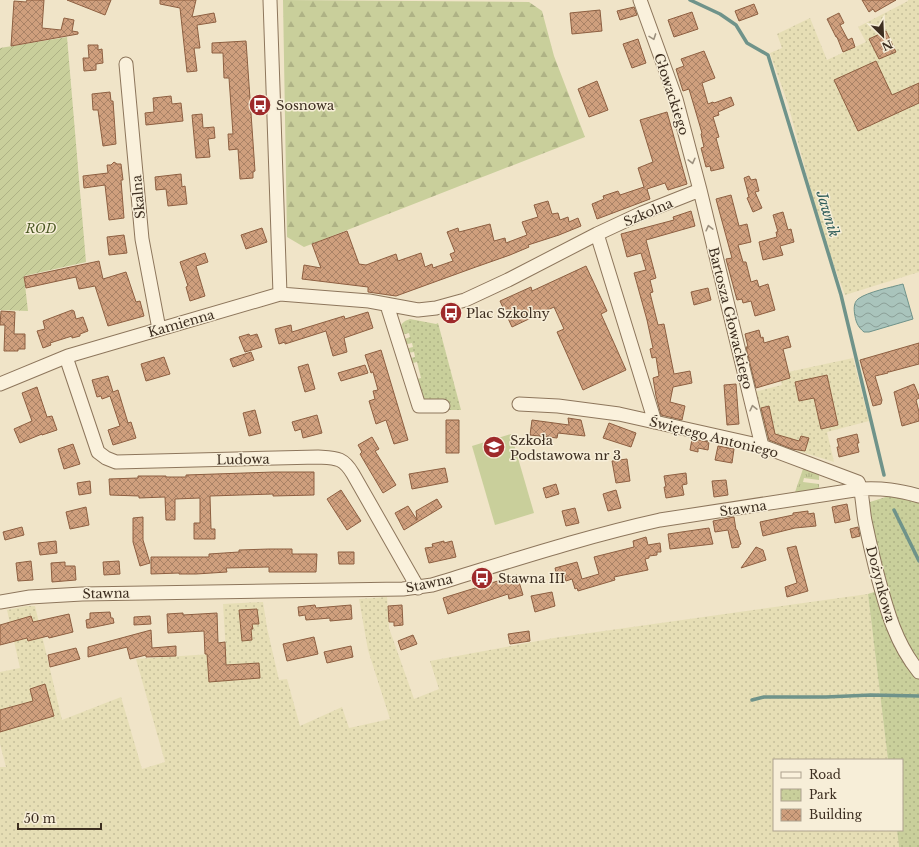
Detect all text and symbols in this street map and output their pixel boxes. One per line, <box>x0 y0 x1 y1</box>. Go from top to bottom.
north arrow <box>863 16 903 56</box>
one-way arrow <box>649 33 657 40</box>
text: N <box>879 37 895 54</box>
street label: Głowackiego <box>650 51 693 137</box>
bus stop icon: Sosnowa <box>247 92 273 118</box>
place label: Sosnowa <box>276 97 335 114</box>
one-way arrow <box>687 157 696 164</box>
street label: Skalna <box>128 174 149 220</box>
water label: Jawnik <box>812 188 844 239</box>
street label: Szkolna <box>621 194 676 230</box>
park label: ROD <box>25 220 57 237</box>
one-way arrow <box>705 224 713 231</box>
street label: Bartosza Głowackiego <box>705 245 756 391</box>
bus stop icon: Plac Szkolny <box>438 300 464 326</box>
place label: Plac Szkolny <box>466 305 551 322</box>
street label: Kamienna <box>146 306 217 341</box>
one-way arrow <box>749 405 757 412</box>
street label: Świętego Antoniego <box>648 413 780 462</box>
place label: Szkoła Podstawowa nr 3 <box>510 432 621 464</box>
school or university icon: Szkoła Podstawowa nr 3 <box>481 434 507 460</box>
street label: Ludowa <box>216 451 271 468</box>
street label: Stawna <box>718 497 769 520</box>
street label: Dożynkowa <box>862 544 899 625</box>
bus stop icon: Stawna III <box>469 565 495 591</box>
street label: Stawna <box>404 570 455 597</box>
place label: Stawna III <box>498 570 565 587</box>
street label: Stawna <box>82 585 131 602</box>
legend <box>773 759 903 831</box>
text: Road <box>809 767 841 782</box>
text: Park <box>809 787 837 802</box>
scale bar <box>18 805 101 831</box>
text: Building <box>809 807 863 822</box>
text: 50 m <box>24 811 56 826</box>

